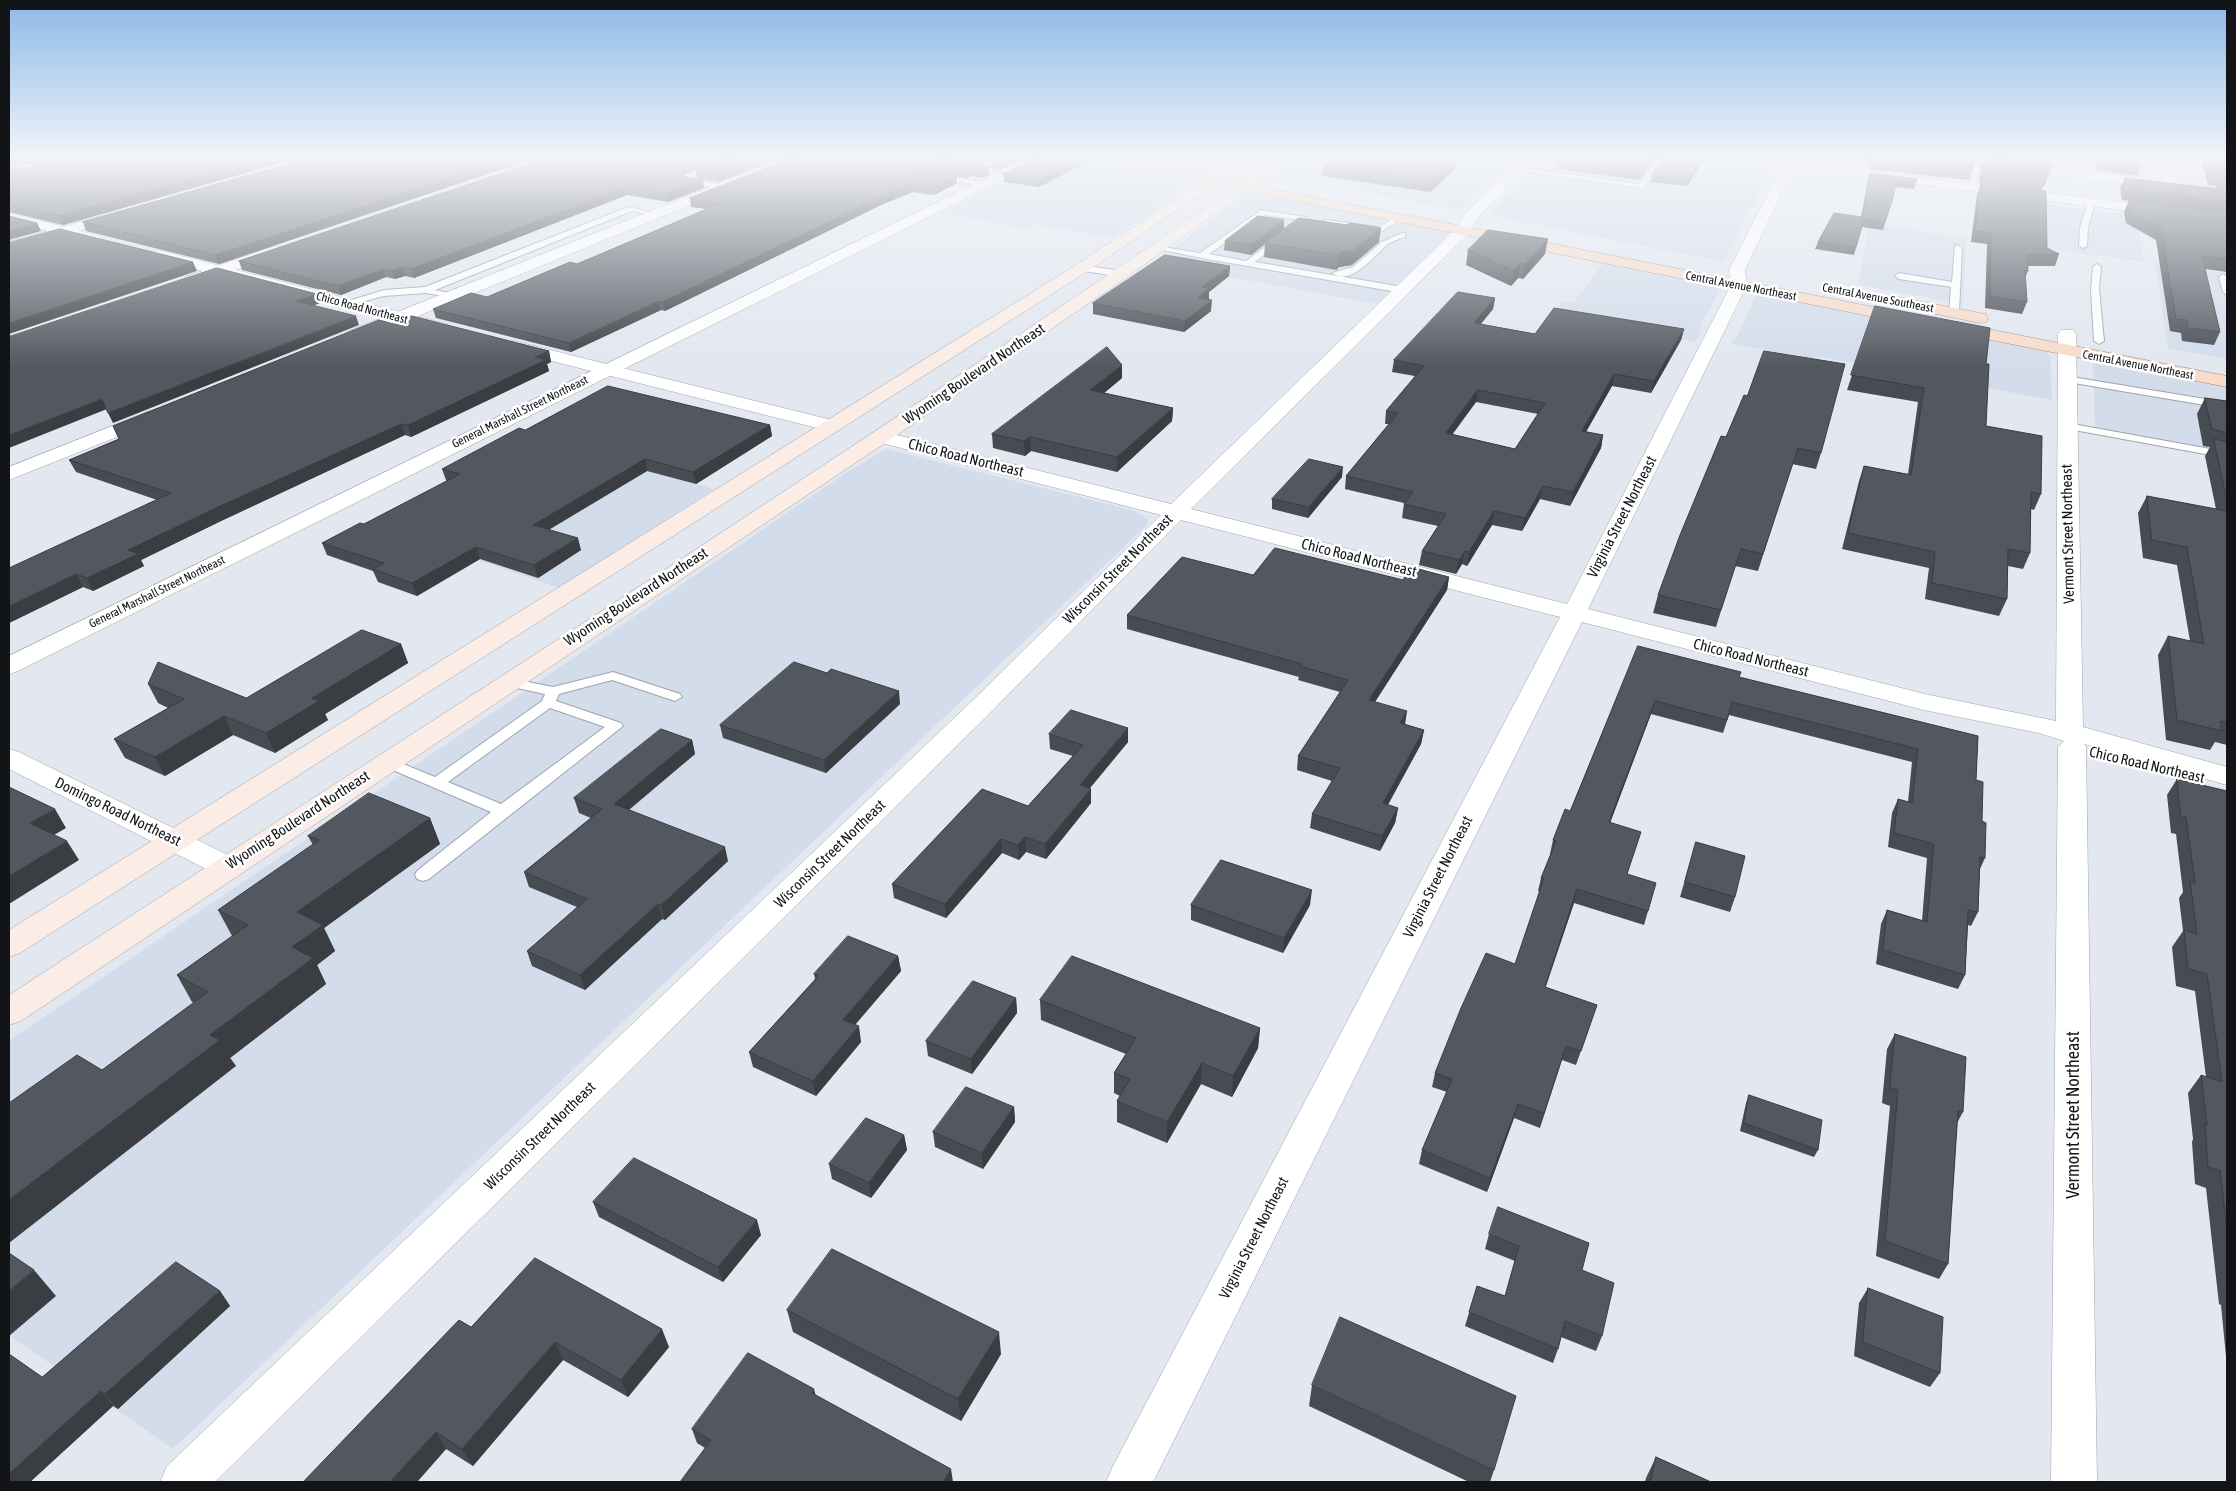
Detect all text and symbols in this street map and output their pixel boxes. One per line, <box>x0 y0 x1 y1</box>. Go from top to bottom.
street label: Central Avenue Northeast <box>1684 268 1798 304</box>
street label: Central Avenue Southeast <box>1821 280 1935 316</box>
street label: Chico Road Northeast <box>315 289 409 327</box>
street label: Wyoming Boulevard Northeast <box>899 320 1049 428</box>
street label: Central Avenue Northeast <box>2081 347 2195 383</box>
street label: General Marshall Street Northeast <box>450 373 590 451</box>
street label: Chico Road Northeast <box>907 435 1025 481</box>
street label: Virginia Street Northeast <box>1583 453 1661 581</box>
street label: Vermont Street Northeast <box>2058 464 2078 604</box>
street label: Wisconsin Street Northeast <box>1059 510 1177 628</box>
street label: Chico Road Northeast <box>1300 535 1418 581</box>
street label: Wyoming Boulevard Northeast <box>561 544 711 650</box>
street label: General Marshall Street Northeast <box>87 553 227 631</box>
street label: Chico Road Northeast <box>1692 635 1810 681</box>
street label: Chico Road Northeast <box>2087 743 2207 787</box>
street label: Wyoming Boulevard Northeast <box>223 767 373 873</box>
street label: Domingo Road Northeast <box>52 774 184 850</box>
street label: Wisconsin Street Northeast <box>771 796 889 912</box>
street label: Virginia Street Northeast <box>1399 813 1477 941</box>
street label: Vermont Street Northeast <box>2062 1031 2084 1199</box>
street label: Wisconsin Street Northeast <box>481 1078 599 1194</box>
street label: Virginia Street Northeast <box>1215 1174 1293 1302</box>

